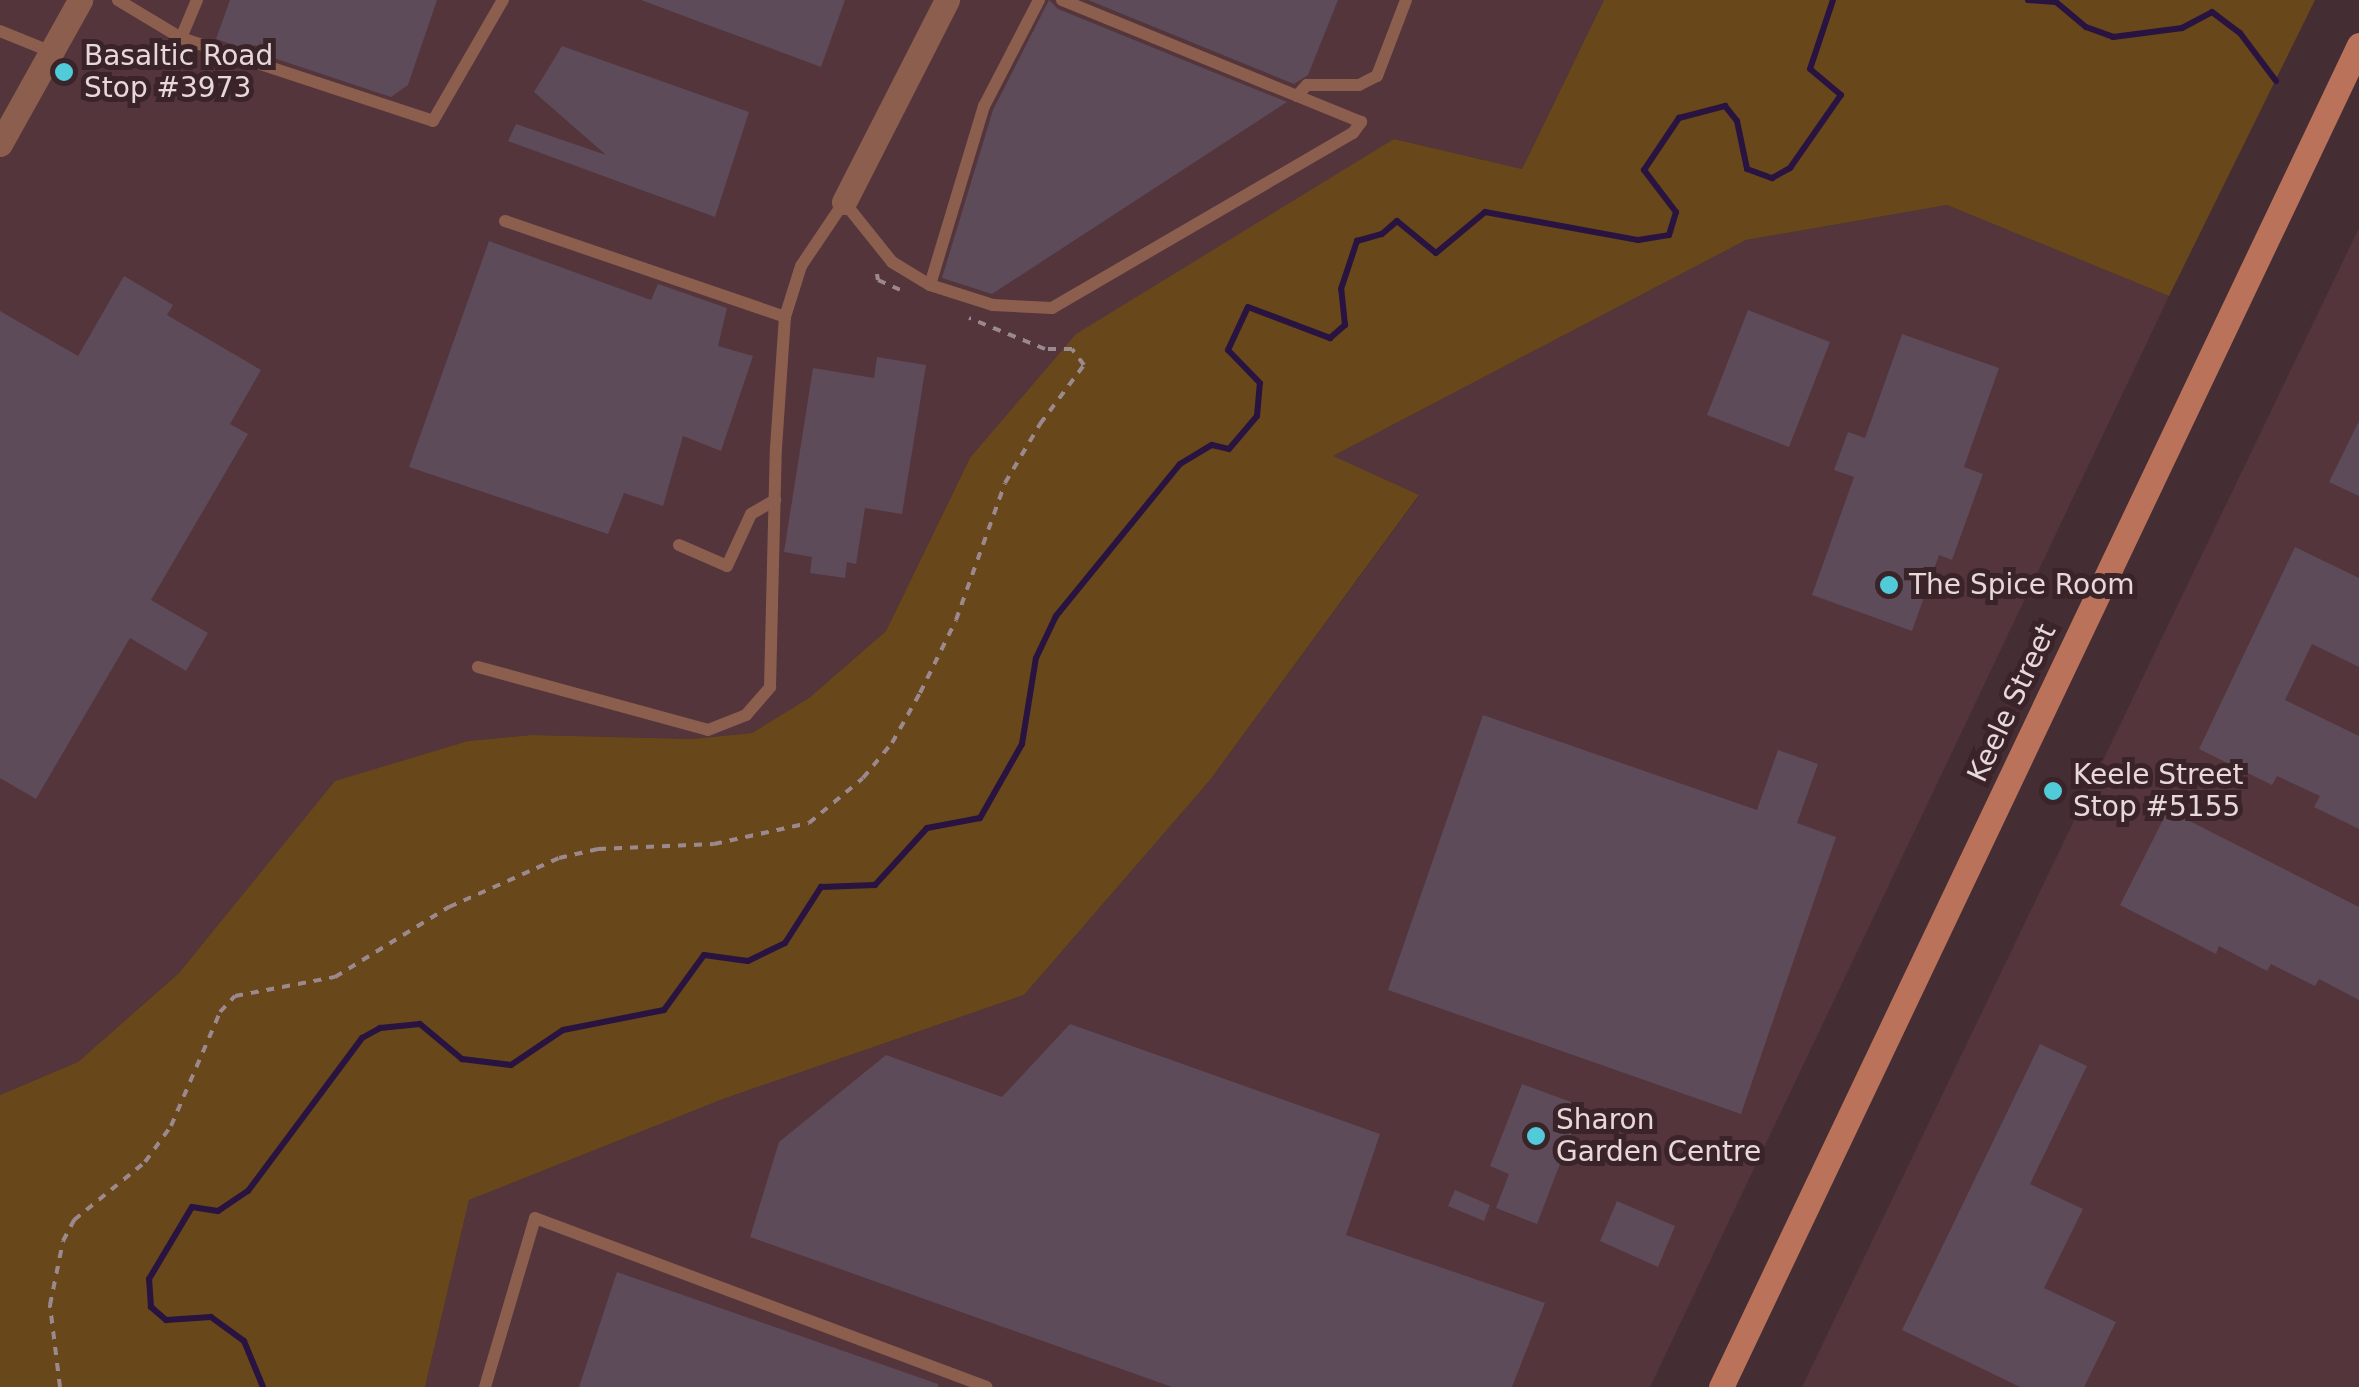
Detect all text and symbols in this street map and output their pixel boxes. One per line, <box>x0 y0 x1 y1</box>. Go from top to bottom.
place label: Basaltic Road Stop #3973 <box>84 39 273 105</box>
marker: Basaltic Road Stop #3973 <box>53 61 75 83</box>
place label: The Spice Room <box>1909 568 2135 602</box>
marker: The Spice Room <box>1878 574 1900 596</box>
street label: Keele Street <box>1961 619 2063 787</box>
place label: Keele Street Stop #5155 <box>2073 758 2243 824</box>
marker: Keele Street Stop #5155 <box>2042 780 2064 802</box>
place label: Sharon Garden Centre <box>1556 1103 1761 1169</box>
marker: Sharon Garden Centre <box>1525 1125 1547 1147</box>

